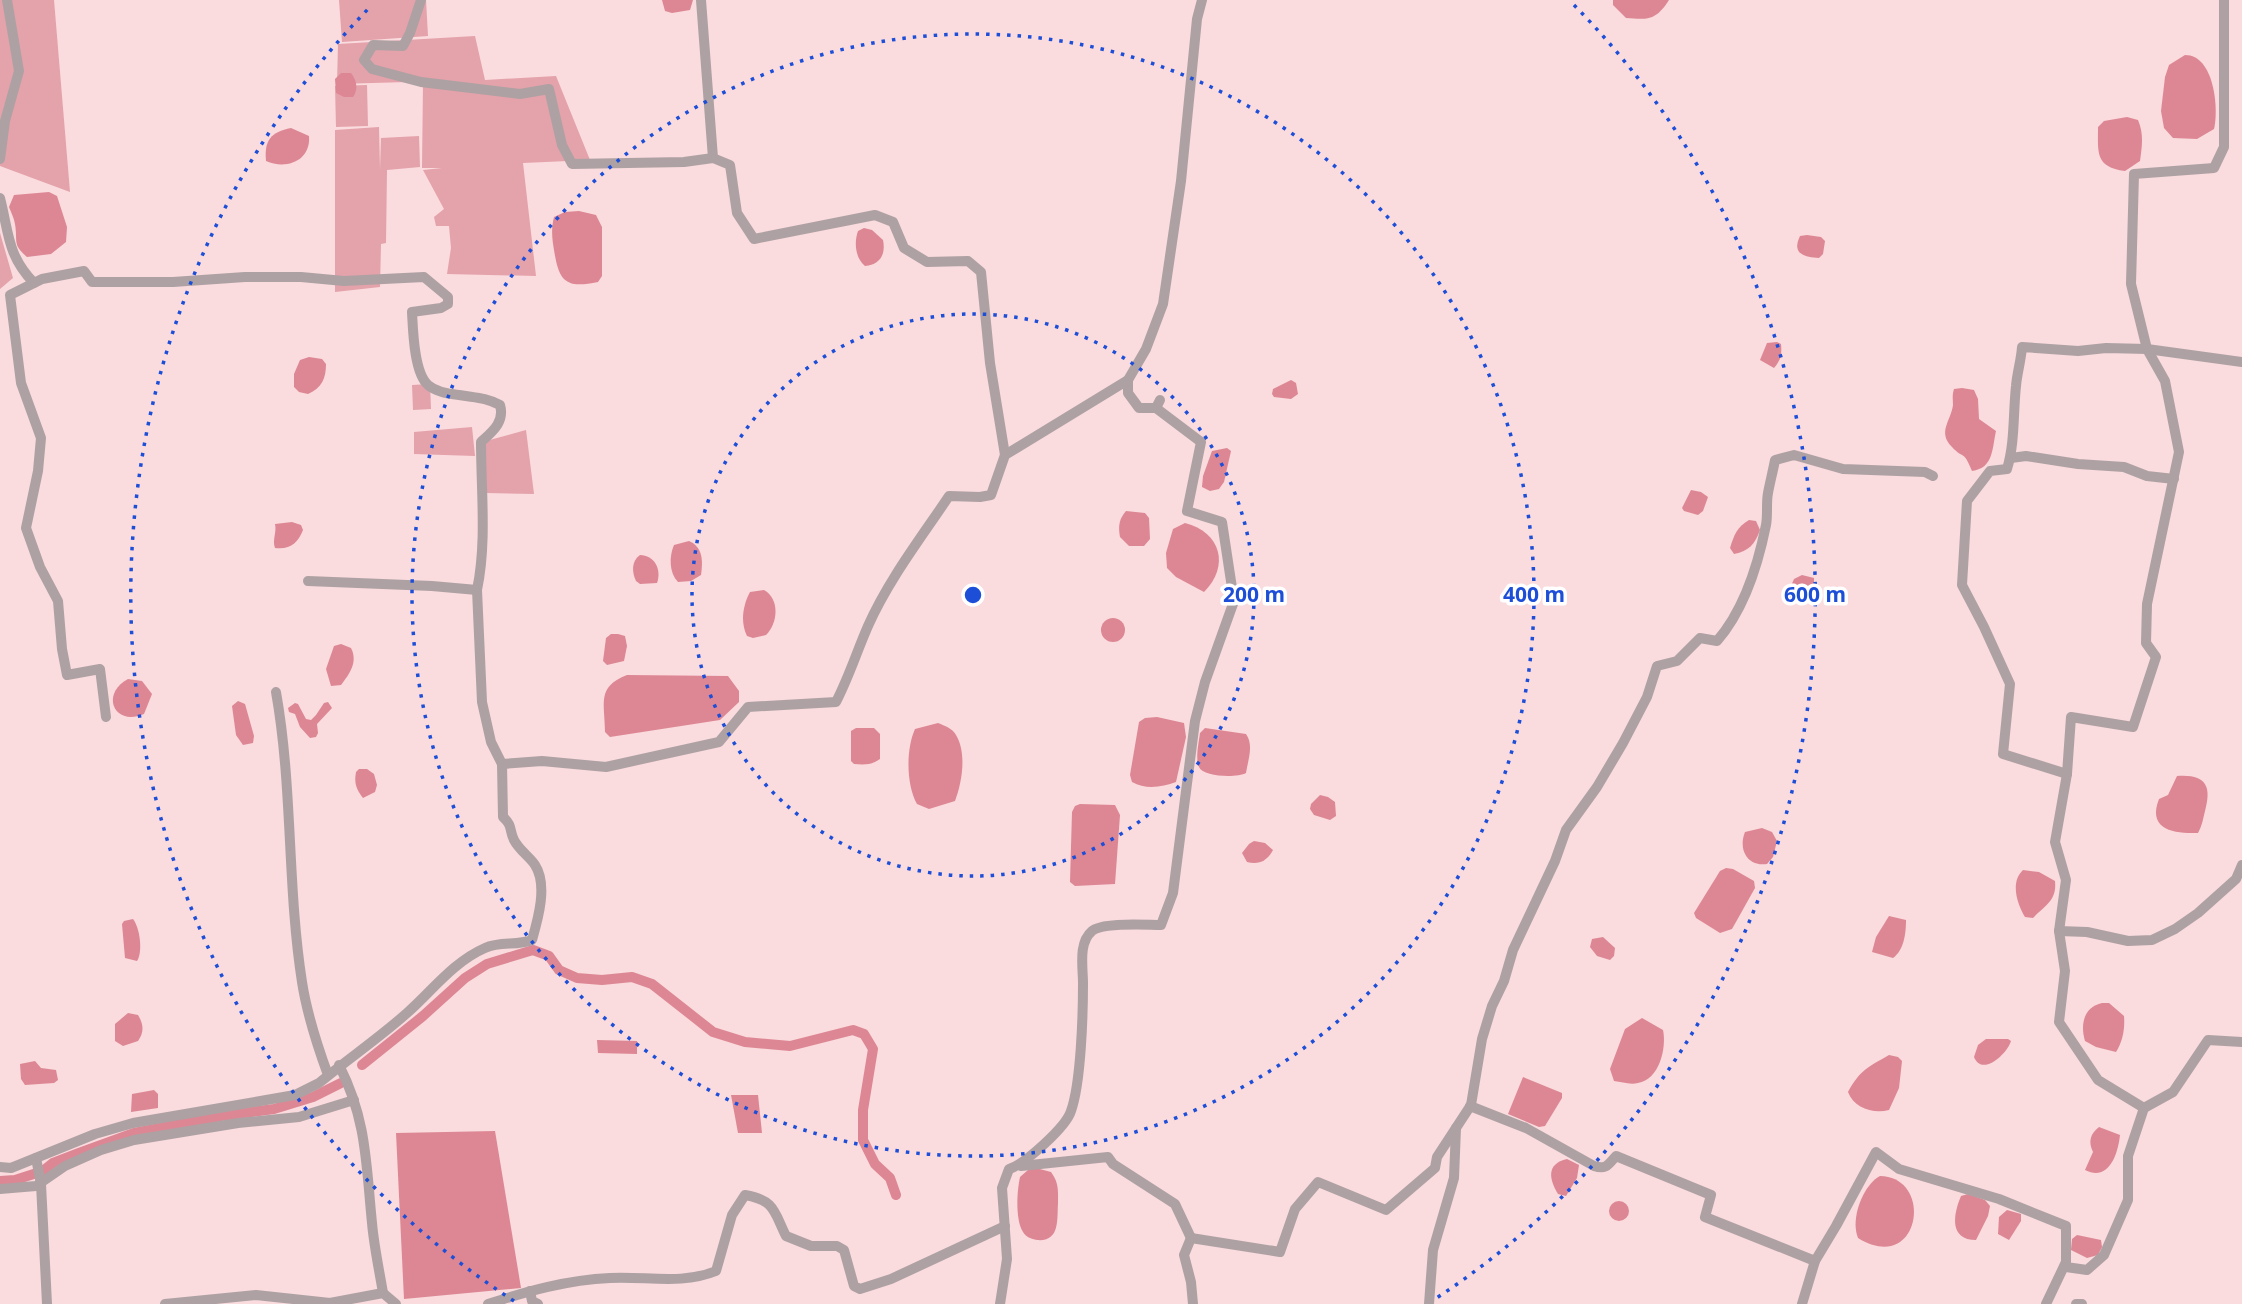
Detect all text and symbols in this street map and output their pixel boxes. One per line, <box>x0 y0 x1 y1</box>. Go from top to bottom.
text: 200 m <box>1223 580 1285 608</box>
text: 400 m <box>1503 580 1565 608</box>
text: 600 m <box>1784 580 1846 608</box>
centre of rings <box>961 583 985 607</box>

